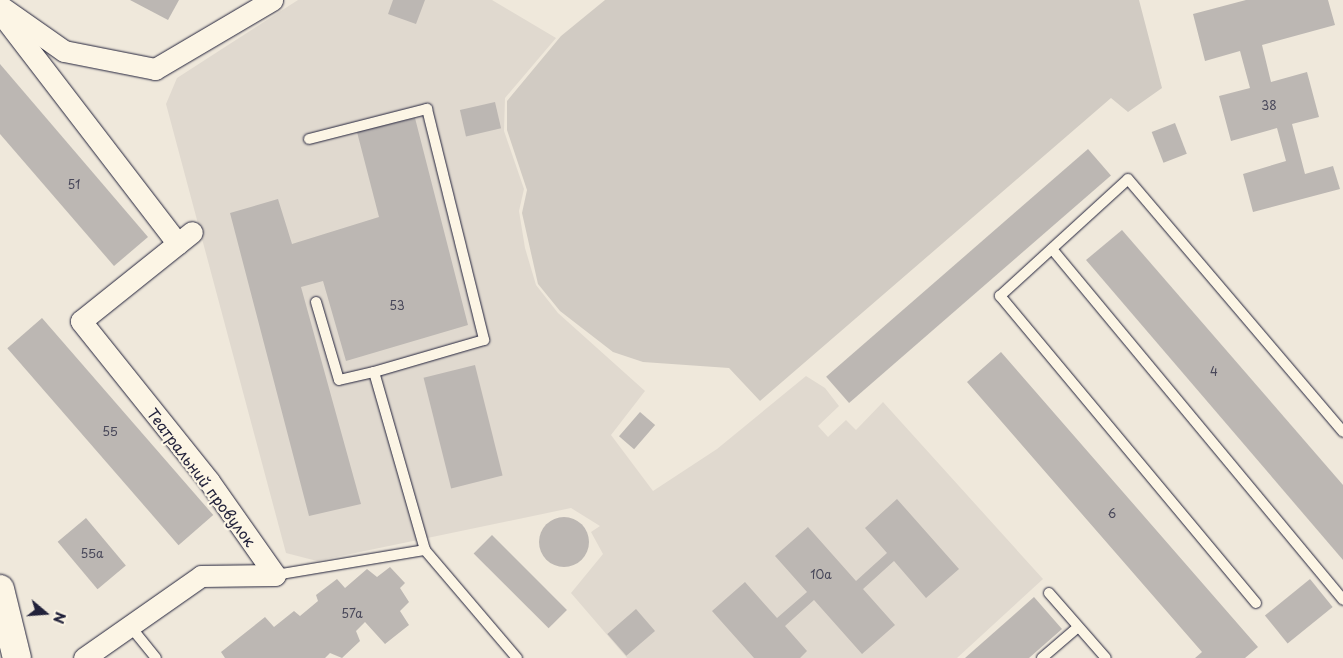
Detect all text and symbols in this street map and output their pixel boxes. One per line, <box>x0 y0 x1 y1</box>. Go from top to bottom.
house number: 38 <box>1261 99 1277 113</box>
house number: 51 <box>68 178 80 192</box>
house number: 53 <box>389 299 405 313</box>
house number: 4 <box>1210 365 1218 379</box>
street label: Театральний провулок <box>144 404 260 550</box>
house number: 55 <box>102 425 118 439</box>
house number: 6 <box>1108 507 1116 521</box>
house number: 55а <box>81 547 103 561</box>
house number: 10а <box>810 568 832 582</box>
north arrow <box>20 588 70 638</box>
house number: 57а <box>341 607 363 621</box>
text: N <box>48 609 71 626</box>

